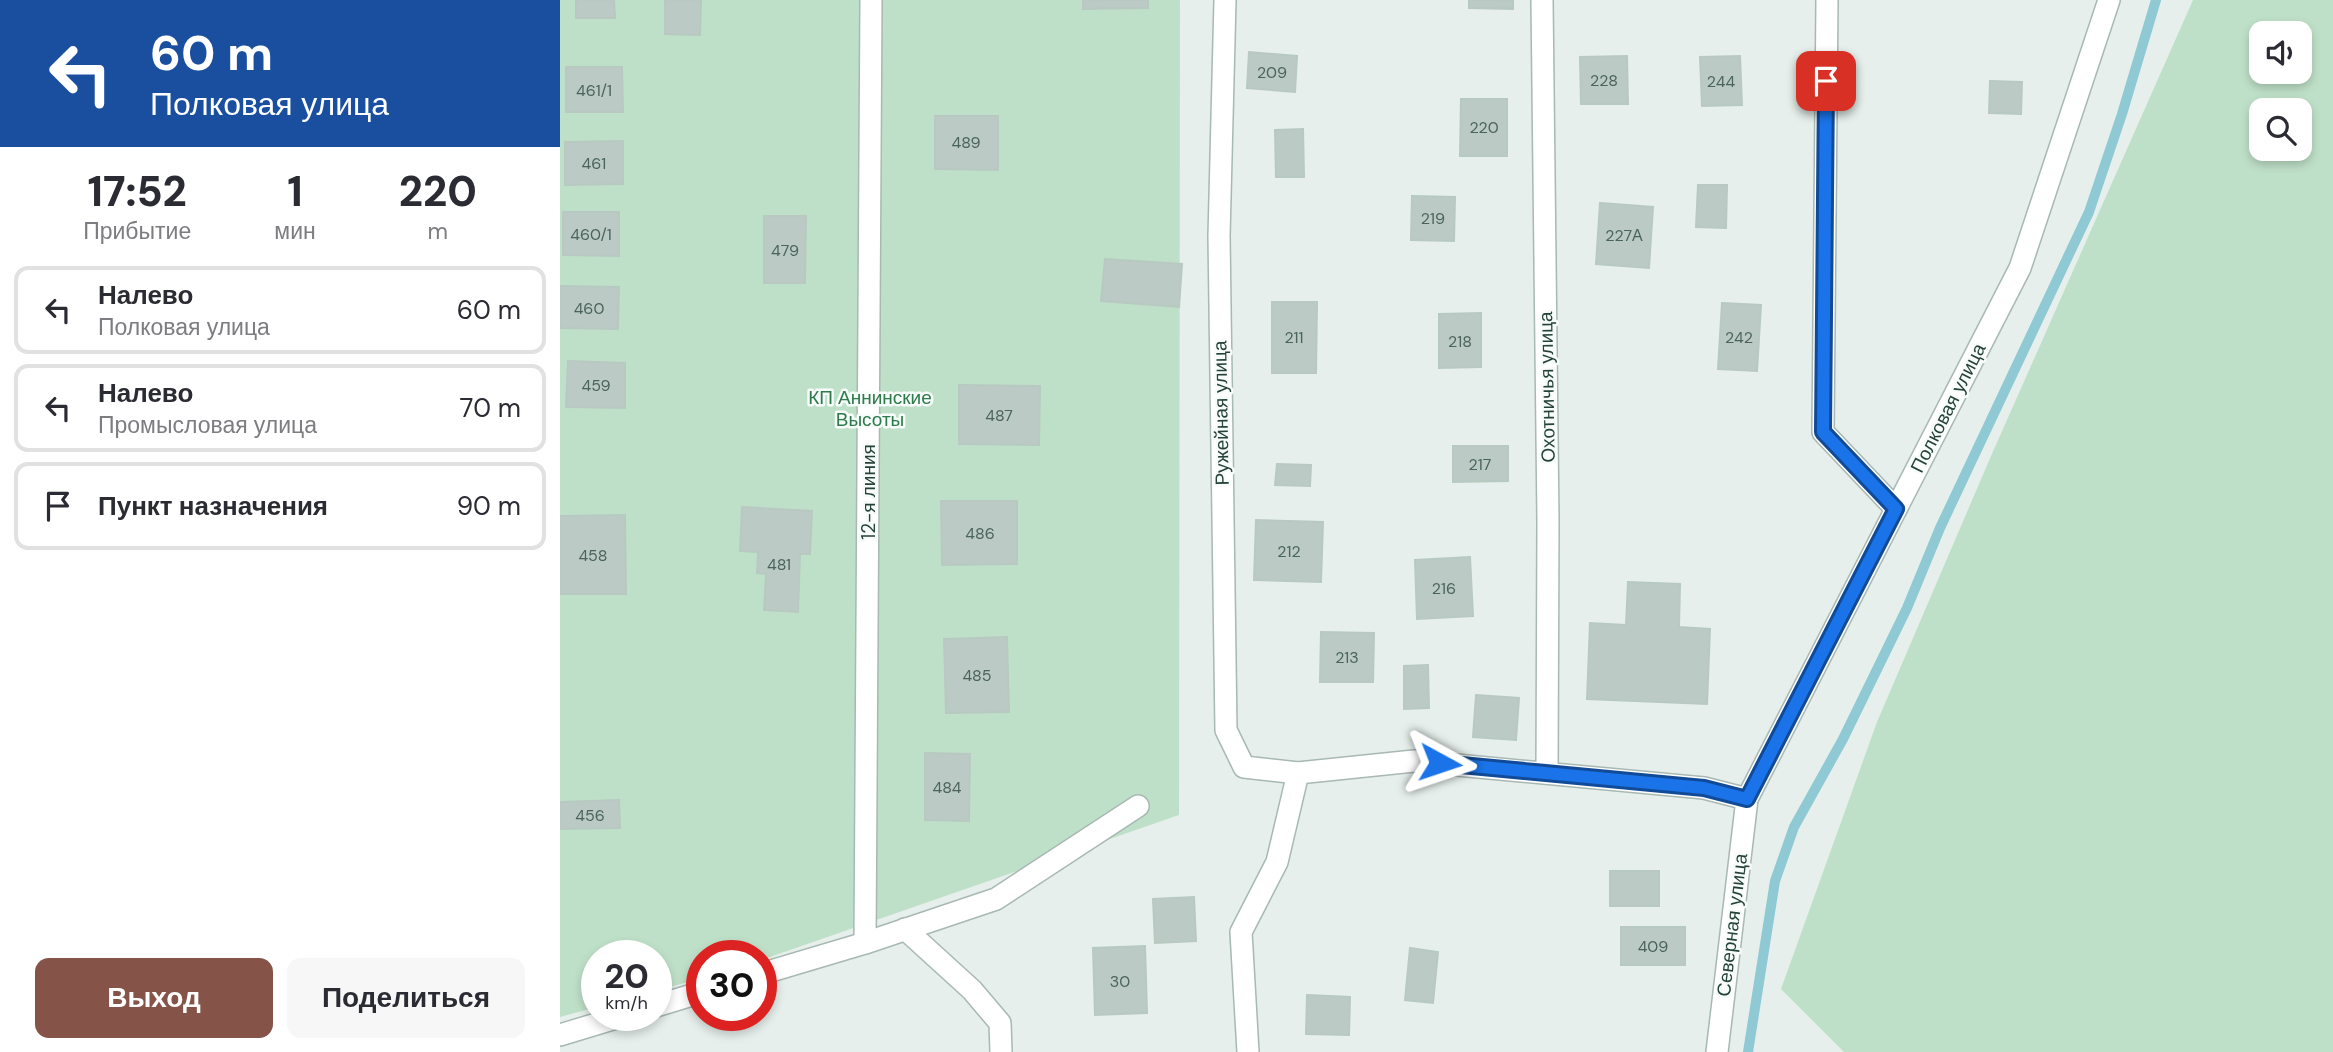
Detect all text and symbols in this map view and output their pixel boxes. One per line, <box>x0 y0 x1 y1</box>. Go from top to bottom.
text: 60 m <box>150 21 273 85</box>
map controls <box>2249 21 2312 161</box>
button: sound <box>2249 21 2312 84</box>
icon: left <box>35 28 126 119</box>
pin <box>1796 51 1856 111</box>
house number: 209 <box>1257 62 1287 83</box>
icon: arrive <box>1807 62 1845 100</box>
house number: 228 <box>1590 70 1618 91</box>
house number: 244 <box>1707 71 1735 92</box>
house number: 461/1 <box>576 80 612 101</box>
text: Полковая улица <box>150 83 389 125</box>
button: search <box>2249 98 2312 161</box>
house number: 220 <box>1469 117 1499 138</box>
house number: 489 <box>951 132 981 153</box>
house number: 461 <box>582 153 606 174</box>
text: 17:52 <box>88 164 187 219</box>
text: 1 <box>287 164 303 219</box>
text: 220 <box>399 164 477 219</box>
house number: 219 <box>1421 208 1445 229</box>
text: Прибытие <box>83 216 191 246</box>
text: мин <box>274 216 316 246</box>
text: m <box>428 216 448 246</box>
house number: 460/1 <box>570 224 612 245</box>
house number: 227А <box>1605 225 1643 246</box>
house number: 479 <box>771 240 799 261</box>
text: Налево <box>98 278 193 312</box>
icon: left <box>39 291 77 329</box>
text: 60 m <box>457 293 521 327</box>
house number: 460 <box>574 298 604 319</box>
street label: Охотничья улица <box>1533 311 1561 463</box>
text: Полковая улица <box>98 312 270 342</box>
house number: 211 <box>1284 327 1304 348</box>
house number: 242 <box>1725 327 1753 348</box>
house number: 218 <box>1448 331 1472 352</box>
street label: Полковая улица <box>1905 339 1992 477</box>
street label: Ружейная улица <box>1207 340 1235 486</box>
house number: 459 <box>581 375 611 396</box>
text: Налево <box>98 376 193 410</box>
park label: КП Аннинские Высоты <box>808 385 932 432</box>
icon: left <box>39 389 77 427</box>
text: 70 m <box>460 391 521 425</box>
house number: 487 <box>985 405 1013 426</box>
text: Промысловая улица <box>98 410 317 440</box>
street label: 12-я линия <box>856 444 881 540</box>
house number: 217 <box>1469 454 1491 475</box>
icon: arrive <box>39 487 77 525</box>
text: Пункт назначения <box>98 489 328 523</box>
text: 90 m <box>457 489 521 523</box>
house number: 486 <box>965 523 995 544</box>
house number: 212 <box>1277 541 1301 562</box>
house number: 458 <box>578 545 608 566</box>
house number: 481 <box>767 554 791 575</box>
house number: 216 <box>1432 578 1456 599</box>
house number: 213 <box>1335 647 1359 668</box>
house number: 485 <box>962 665 992 686</box>
position arrow <box>1403 726 1477 800</box>
house number: 484 <box>932 777 962 798</box>
house number: 456 <box>575 805 605 826</box>
street label: Северная улица <box>1711 852 1753 998</box>
house number: 409 <box>1638 936 1668 957</box>
speed limit sign: 30 <box>686 940 777 1031</box>
text: 20 <box>604 953 649 999</box>
button: Выход <box>35 958 273 1038</box>
button: Поделиться <box>287 958 525 1038</box>
house number: 30 <box>1110 971 1130 992</box>
text: km/h <box>605 991 648 1015</box>

